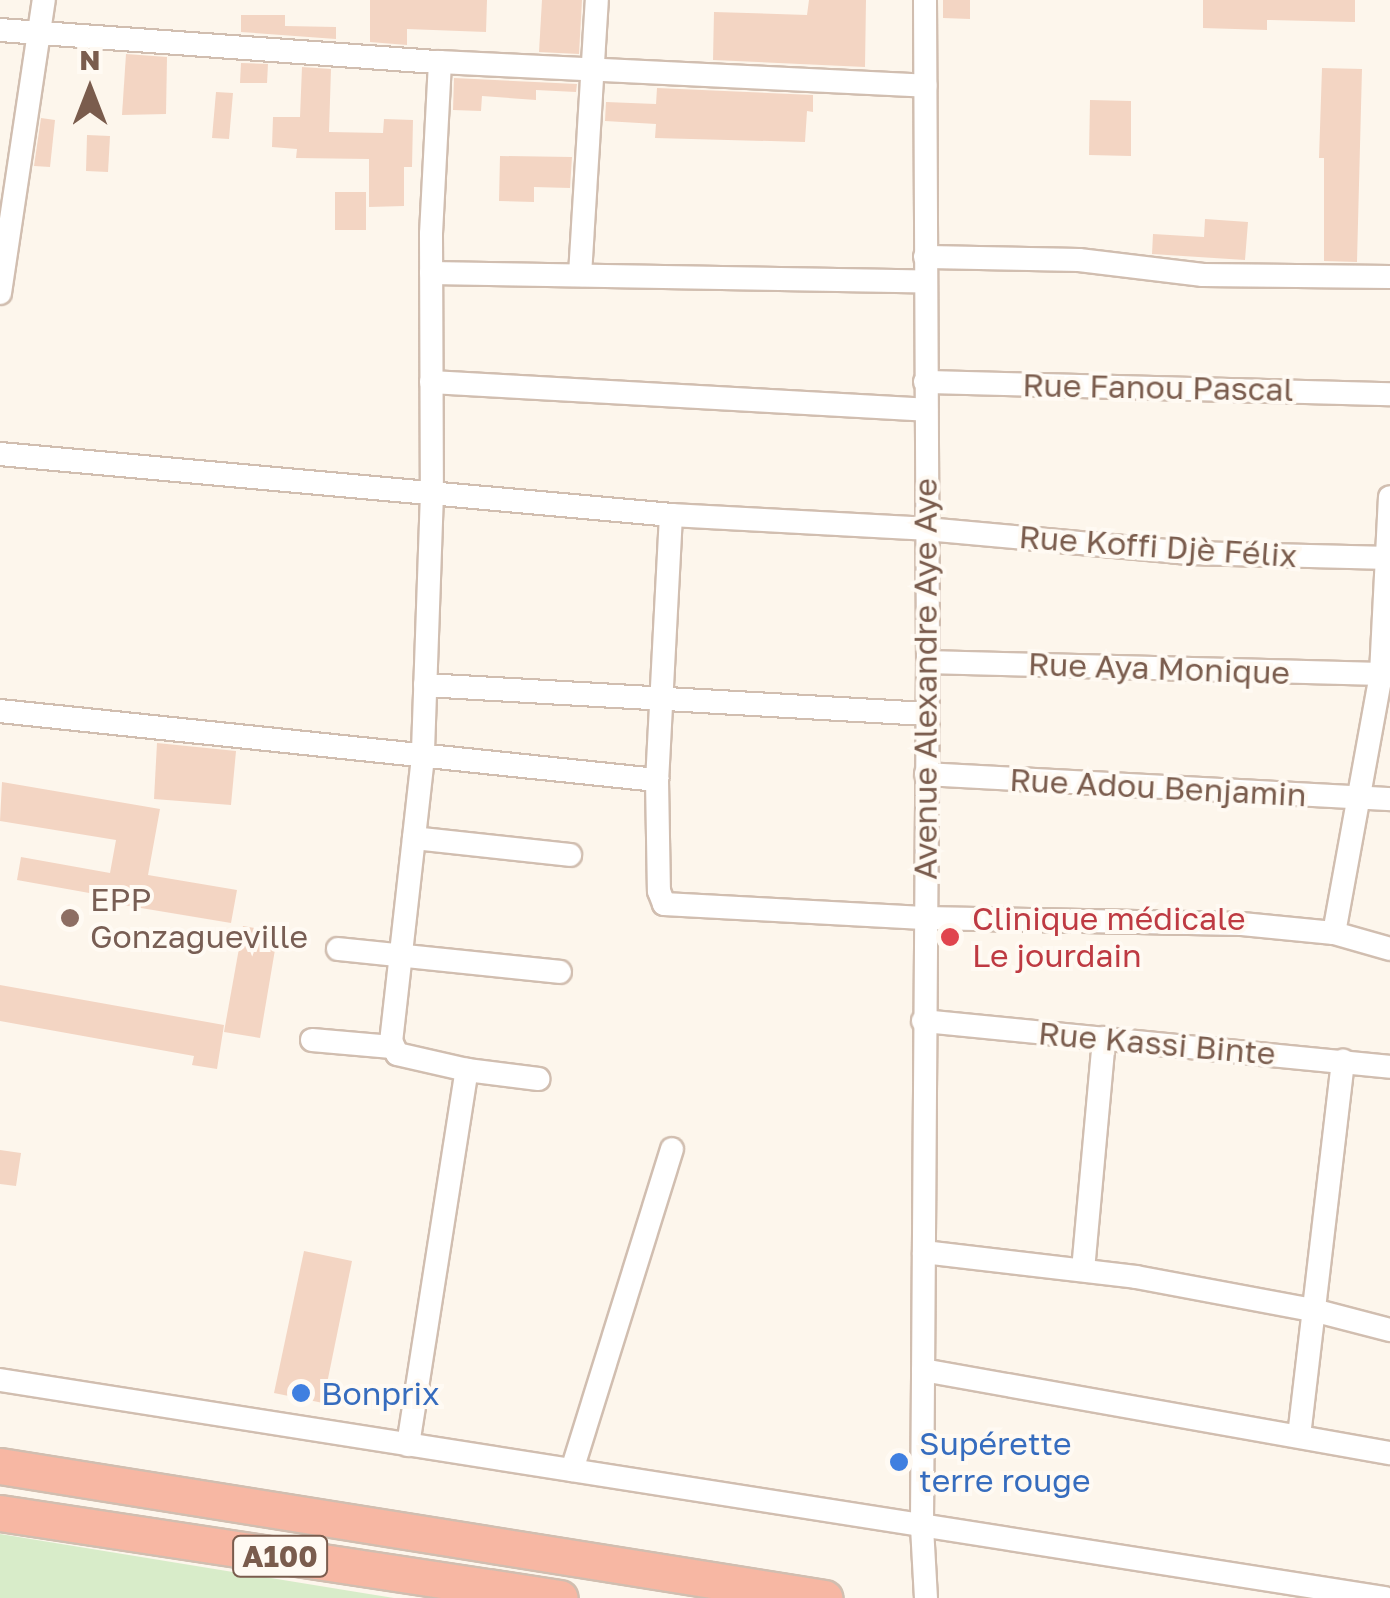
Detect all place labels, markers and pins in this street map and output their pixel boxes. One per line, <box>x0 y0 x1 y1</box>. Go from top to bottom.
place label: EPP Gonzagueville <box>90 881 308 956</box>
place label: Clinique médicale Le jourdain <box>972 900 1246 975</box>
marker: EPP Gonzagueville <box>59 907 81 929</box>
marker: Clinique médicale Le jourdain <box>937 924 963 950</box>
place label: Bonprix <box>321 1374 440 1412</box>
marker: Bonprix <box>290 1382 312 1404</box>
place label: Supérette terre rouge <box>919 1425 1091 1500</box>
marker: Supérette terre rouge <box>888 1451 910 1473</box>

